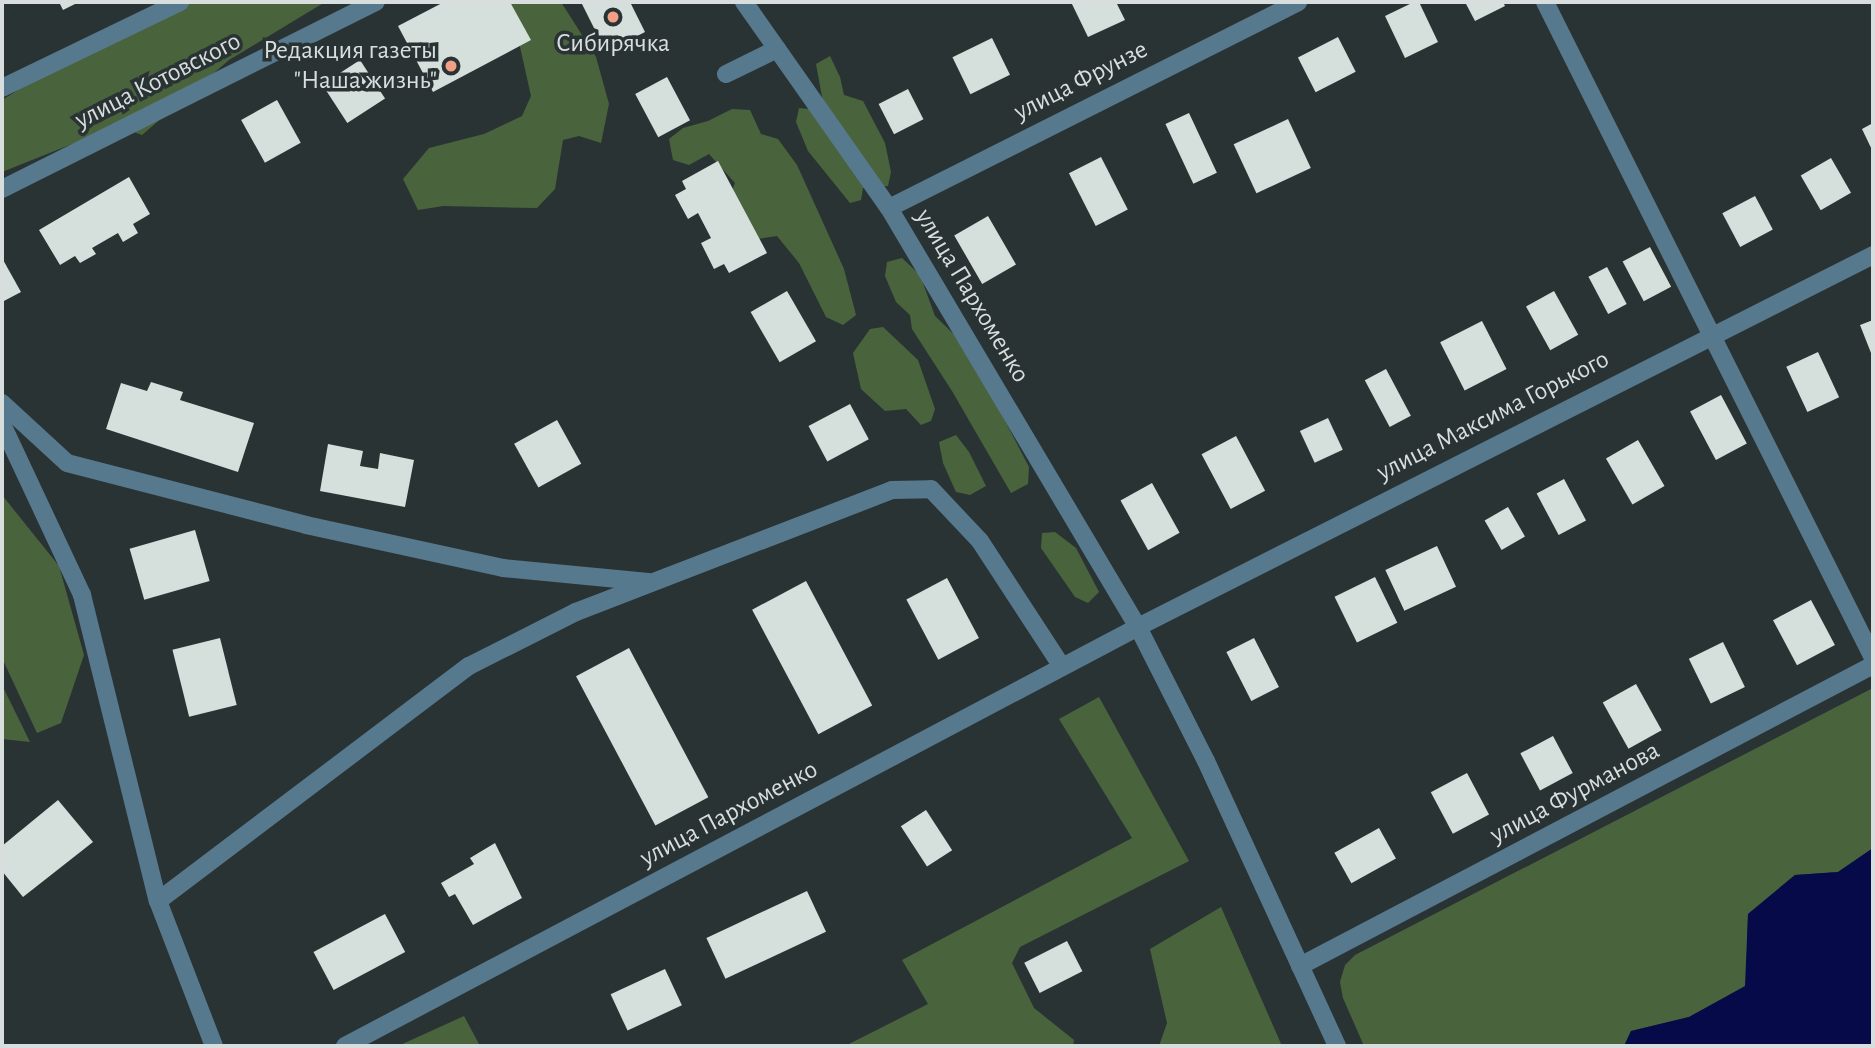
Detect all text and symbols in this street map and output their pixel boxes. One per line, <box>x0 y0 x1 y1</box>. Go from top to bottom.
marker: Сибирячка <box>605 9 621 25</box>
street label: улица Котовского <box>70 26 246 136</box>
place label: Сибирячка <box>556 28 670 60</box>
street label: улица Фрунзе <box>1009 34 1153 128</box>
place label: Редакция газеты "Наша жизнь" <box>263 35 437 96</box>
marker: Редакция газеты "Наша жизнь" <box>443 58 459 74</box>
street label: улица Пархоменко <box>908 204 1036 388</box>
street label: улица Максима Горького <box>1372 344 1614 488</box>
street label: улица Фурманова <box>1485 735 1665 851</box>
street label: улица Пархоменко <box>635 754 823 874</box>

